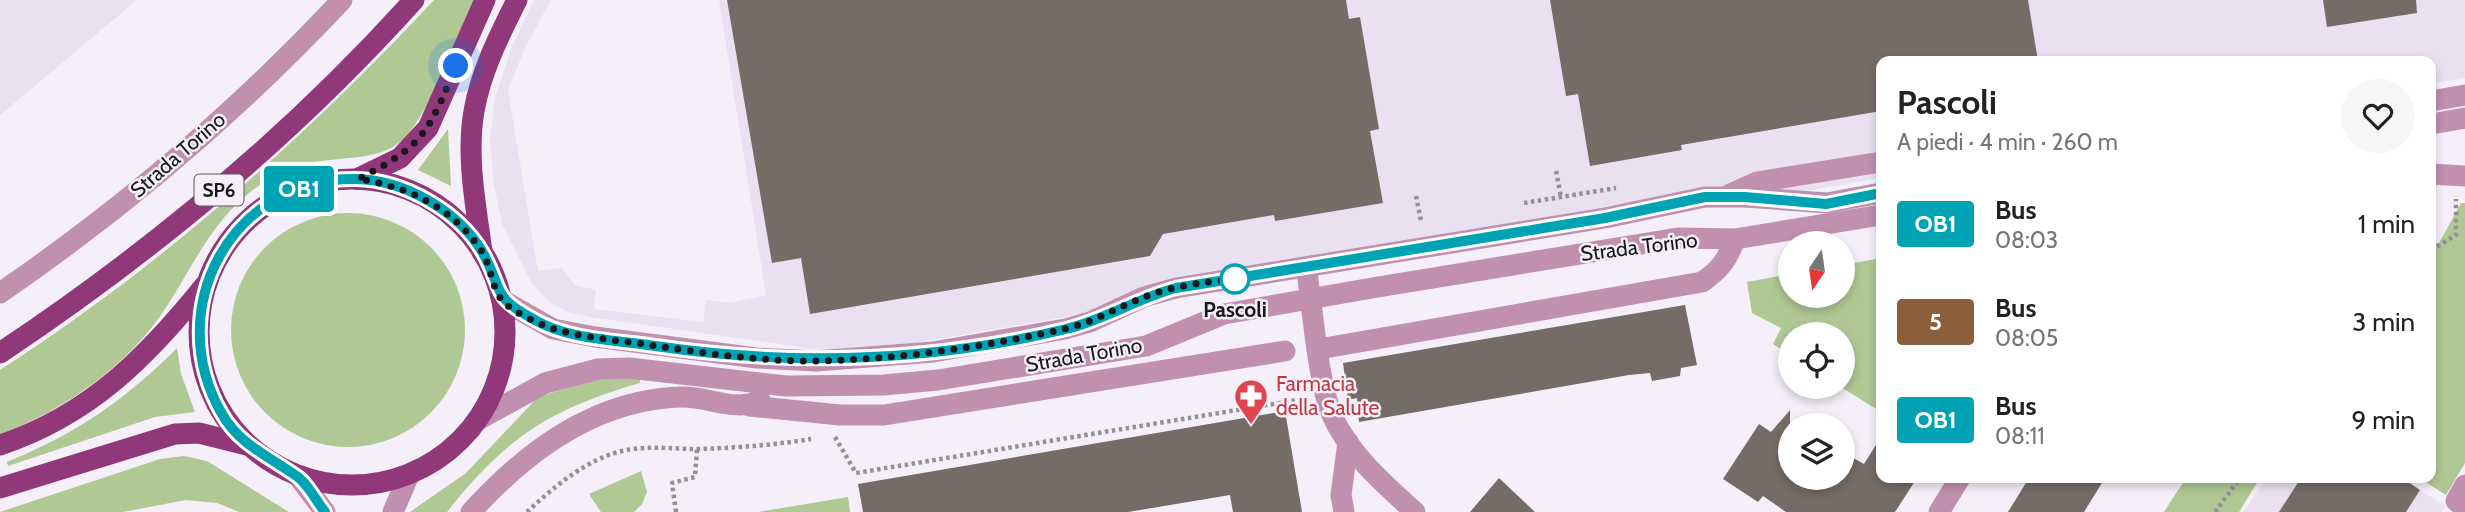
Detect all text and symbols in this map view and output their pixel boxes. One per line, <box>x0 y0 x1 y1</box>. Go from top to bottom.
your location <box>438 48 473 83</box>
button: heart <box>2341 79 2415 153</box>
text: Pascoli <box>1897 82 1997 122</box>
street label: Strada Torino <box>125 107 230 203</box>
text: A piedi · 4 min · 260 m <box>1897 128 2118 156</box>
line badge: OB1 <box>259 166 339 212</box>
road number: SP6 <box>194 174 244 206</box>
text: OB1 <box>278 174 320 203</box>
text: Bus <box>1995 194 2036 226</box>
text: 1 min <box>2358 208 2415 240</box>
text: OB1 <box>1914 209 1957 238</box>
text: 08:03 <box>1995 226 2058 254</box>
street label: Strada Torino <box>1579 227 1699 266</box>
north arrow <box>1778 231 1855 308</box>
map controls <box>1778 231 1855 490</box>
marker: Pascoli <box>1220 264 1250 294</box>
text: Bus <box>1995 292 2036 324</box>
place label: Pascoli <box>1203 297 1267 322</box>
text: 3 min <box>2352 306 2415 338</box>
text: 5 <box>1929 307 1942 336</box>
button: locate <box>1778 322 1855 399</box>
text: 08:05 <box>1995 324 2058 352</box>
street label: Strada Torino <box>1024 332 1144 377</box>
place label: Farmacia della Salute <box>1276 371 1379 420</box>
pharmacy icon: Farmacia della Salute <box>1232 377 1270 426</box>
text: Bus <box>1995 390 2036 422</box>
text: 9 min <box>2352 404 2415 436</box>
text: OB1 <box>1914 405 1957 434</box>
button: layers <box>1778 413 1855 490</box>
text: 08:11 <box>1995 422 2045 450</box>

